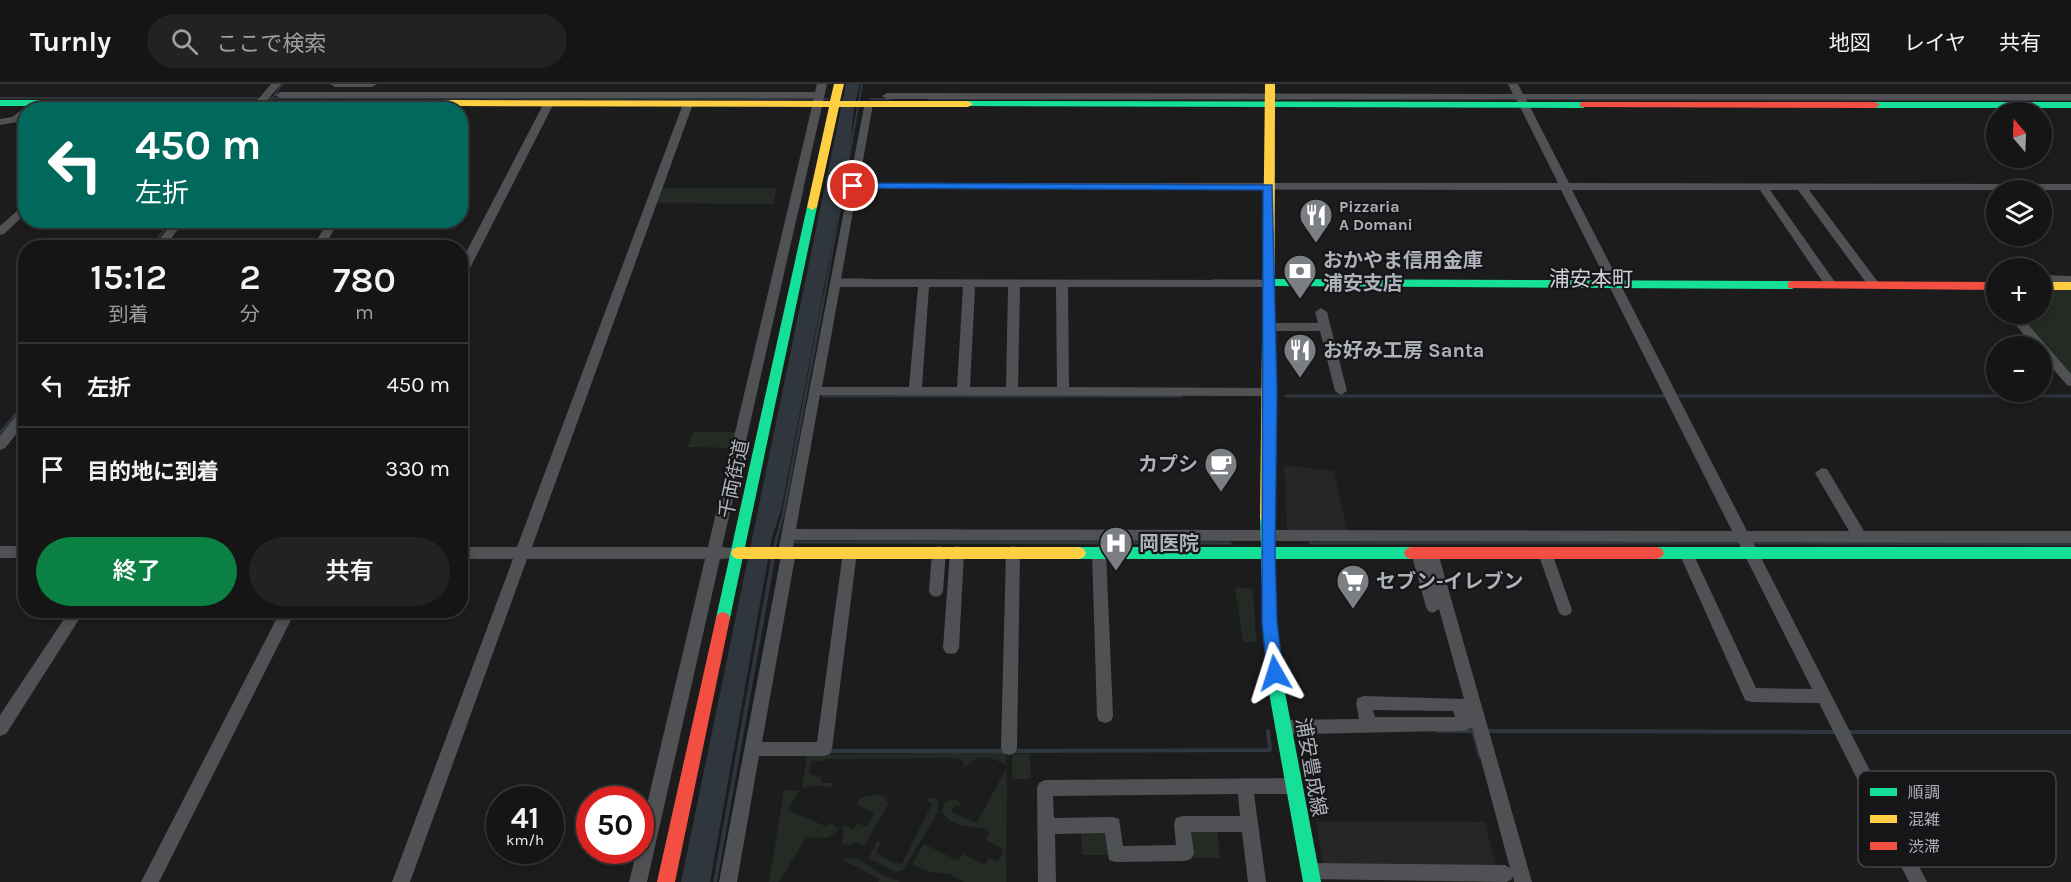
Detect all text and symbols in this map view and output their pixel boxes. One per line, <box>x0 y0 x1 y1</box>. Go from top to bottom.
search box <box>147 14 567 68</box>
text: Turnly <box>30 25 111 58</box>
icon: search <box>168 25 201 58</box>
text: ここで検索 <box>216 31 326 57</box>
text: 地図 <box>1829 31 1871 55</box>
text: レイヤ <box>1904 31 1966 55</box>
text: 共有 <box>1999 31 2041 55</box>
north arrow <box>1986 102 2052 168</box>
map controls <box>1986 102 2052 402</box>
text: 450 m <box>135 120 261 170</box>
icon: left <box>36 126 114 204</box>
pin <box>827 160 878 211</box>
icon: arrive <box>836 169 869 202</box>
text: 左折 <box>135 177 189 209</box>
button: layers <box>1986 180 2052 246</box>
restaurant icon: Pizzaria A Domani <box>1298 197 1334 244</box>
place label: Pizzaria A Domani <box>1339 197 1413 234</box>
place label: おかやま信用金庫 浦安支店 <box>1323 249 1483 295</box>
bank icon: おかやま信用金庫 浦安支店 <box>1282 253 1318 300</box>
text: 15:12 <box>90 256 167 298</box>
text: 2 <box>239 256 261 298</box>
button: + <box>1986 258 2052 324</box>
text: 780 <box>333 259 396 301</box>
district label: 浦安本町 <box>1549 267 1633 291</box>
text: m <box>355 301 374 324</box>
text: 到着 <box>109 303 149 326</box>
text: 分 <box>240 303 260 326</box>
restaurant icon: お好み工房 Santa <box>1282 332 1318 379</box>
button: − <box>1986 336 2052 402</box>
place label: お好み工房 Santa <box>1323 339 1485 362</box>
icon: left <box>36 369 69 402</box>
text: 450 m <box>386 372 450 398</box>
text: 左折 <box>87 375 131 401</box>
street label: 千両街道 <box>714 437 754 521</box>
cafe icon: カプシ <box>1203 446 1239 493</box>
icon: arrive <box>36 453 69 486</box>
place label: カプシ <box>1138 453 1198 476</box>
text: 330 m <box>385 456 450 482</box>
text: 目的地に到着 <box>87 459 219 485</box>
hospital icon: 岡医院 <box>1098 525 1134 572</box>
place label: 岡医院 <box>1139 532 1199 555</box>
button: 終了 <box>36 537 237 606</box>
button: 共有 <box>249 537 450 606</box>
supermarket icon: セブン-イレブン <box>1335 563 1371 610</box>
place label: セブン-イレブン <box>1376 570 1523 593</box>
position arrow <box>1243 641 1307 705</box>
street label: 浦安豊成線 <box>1291 716 1331 818</box>
legend <box>1858 771 2056 867</box>
text: 順調 <box>1908 783 1940 802</box>
speed limit sign: 50 <box>576 786 654 864</box>
text: 41 <box>511 800 539 836</box>
text: 混雑 <box>1908 810 1940 829</box>
text: km/h <box>506 831 544 849</box>
text: 渋滞 <box>1908 837 1940 856</box>

